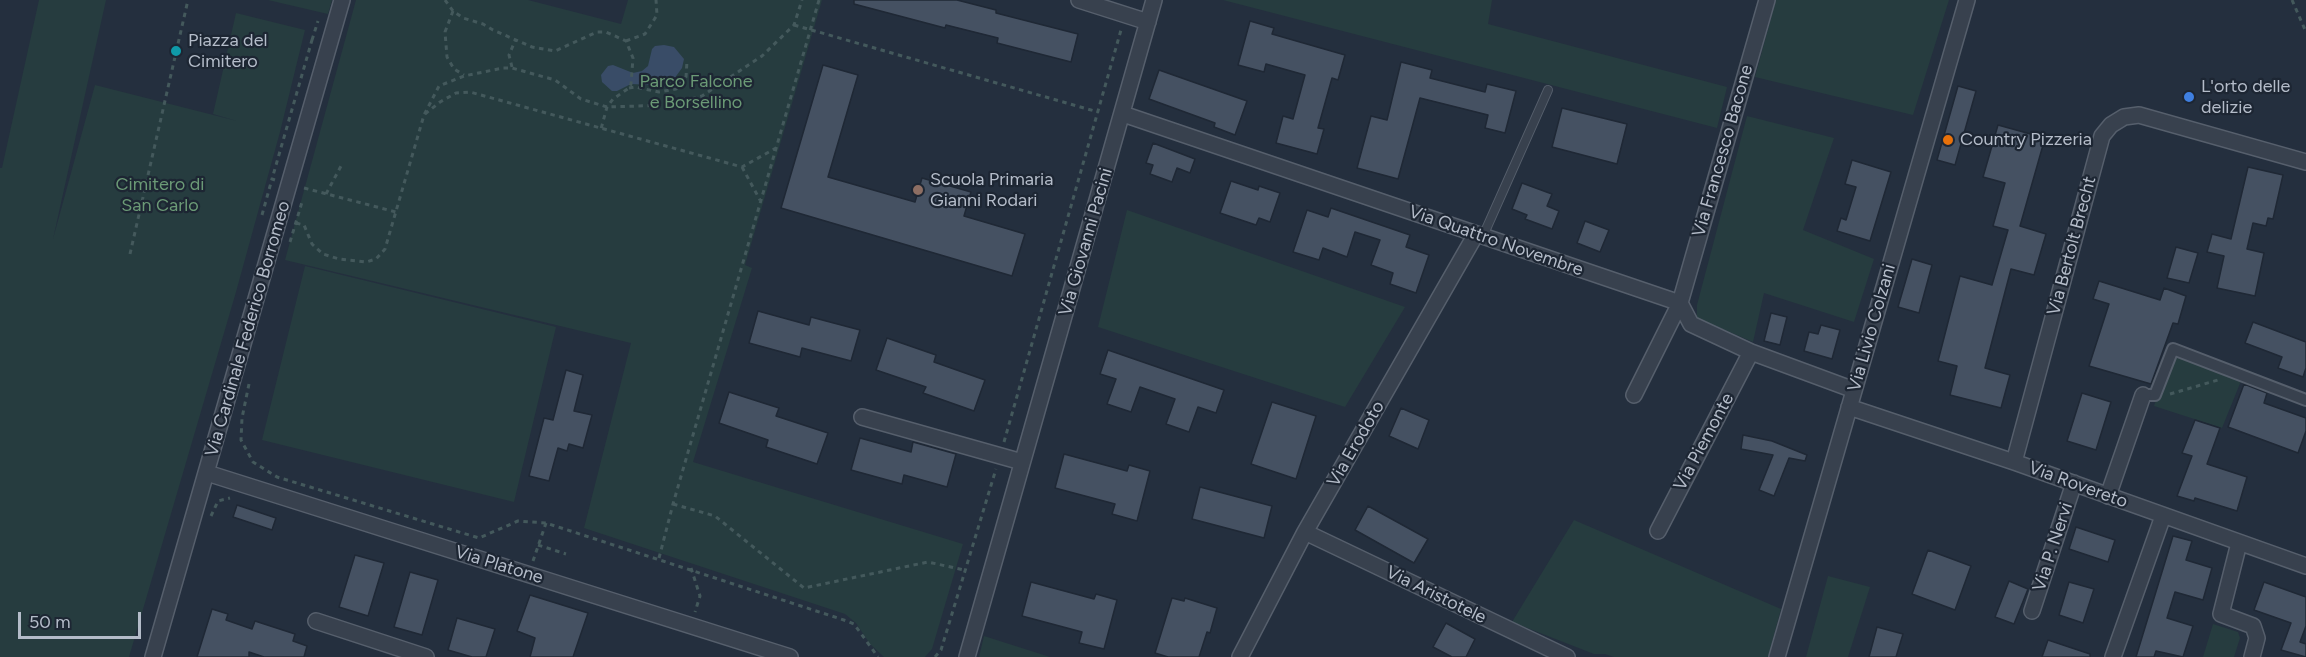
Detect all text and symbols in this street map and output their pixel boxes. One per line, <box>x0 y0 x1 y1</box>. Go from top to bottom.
place label: Piazza del Cimitero <box>188 30 267 72</box>
marker: Piazza del Cimitero <box>169 44 183 58</box>
street label: Via Francesco Bacone <box>1688 62 1758 240</box>
park label: Parco Falcone e Borsellino <box>640 71 752 113</box>
place label: L'orto delle delizie <box>2201 76 2290 118</box>
marker: L'orto delle delizie <box>2182 90 2196 104</box>
place label: Country Pizzeria <box>1960 129 2092 151</box>
marker: Country Pizzeria <box>1941 133 1955 147</box>
street label: Via Giovanni Pacini <box>1055 166 1117 318</box>
place label: Scuola Primaria Gianni Rodari <box>930 169 1053 212</box>
park label: Cimitero di San Carlo <box>116 174 204 216</box>
street label: Via Bertolt Brecht <box>2043 174 2101 318</box>
marker: Scuola Primaria Gianni Rodari <box>911 183 925 197</box>
street label: Via Cardinale Federico Borromeo <box>201 199 295 459</box>
street label: Via Quattro Novembre <box>1406 201 1586 281</box>
street label: Via Livio Colzani <box>1843 262 1901 394</box>
street label: Via Piemonte <box>1669 390 1739 494</box>
street label: Via Erodoto <box>1323 397 1389 491</box>
street label: Via Rovereto <box>2026 457 2130 513</box>
street label: Via P. Nervi <box>2028 500 2078 594</box>
street label: Via Platone <box>452 541 546 589</box>
street label: Via Aristotele <box>1382 561 1490 629</box>
scale bar <box>21 600 144 638</box>
text: 50 m <box>29 611 71 633</box>

